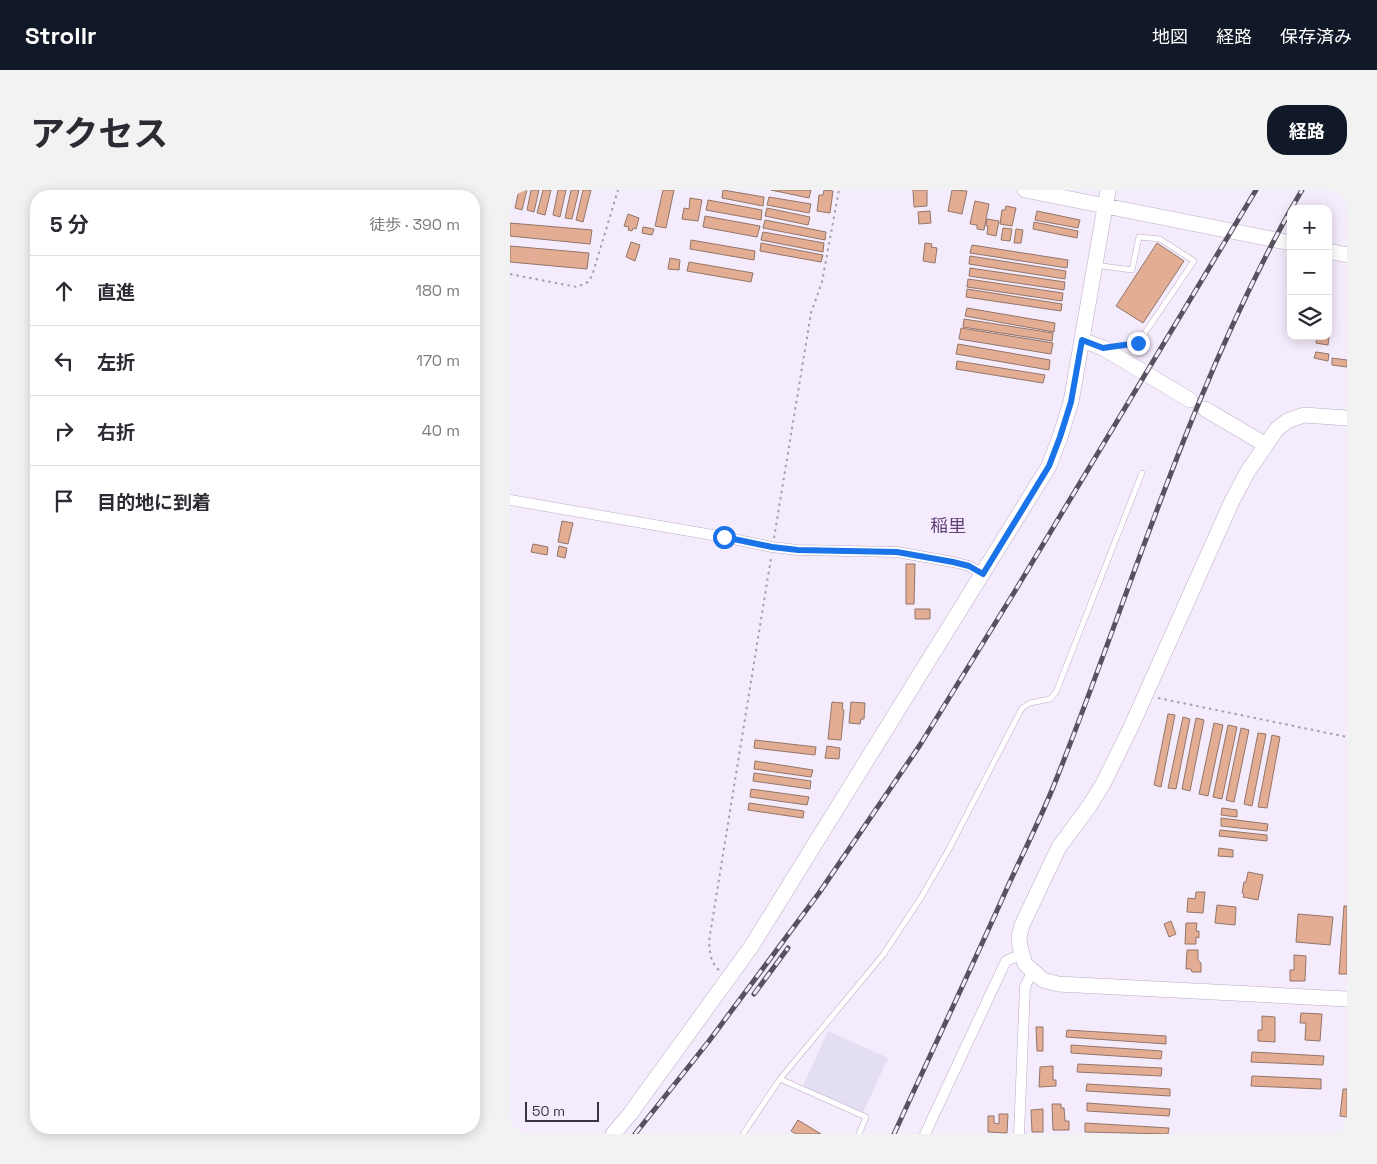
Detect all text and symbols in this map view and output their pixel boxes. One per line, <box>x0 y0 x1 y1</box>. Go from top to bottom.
text: Strollr <box>25 20 97 51</box>
text: 地図 <box>1152 25 1188 48</box>
text: 経路 <box>1216 25 1252 48</box>
text: 保存済み <box>1280 25 1352 48</box>
button: 経路 <box>1267 105 1347 155</box>
text: アクセス <box>30 112 168 156</box>
map controls <box>1287 205 1332 340</box>
button: + <box>1287 205 1332 250</box>
text: 5 分 <box>50 211 89 238</box>
text: 徒歩 · 390 m <box>369 214 460 235</box>
button: − <box>1287 250 1332 295</box>
icon: ahead <box>50 277 78 305</box>
text: 直進 <box>97 280 135 305</box>
text: 180 m <box>415 280 460 301</box>
button: layers <box>1287 295 1332 340</box>
route end <box>1127 332 1150 355</box>
icon: left <box>50 347 78 375</box>
text: 左折 <box>97 350 135 375</box>
text: 170 m <box>416 350 460 371</box>
icon: right <box>50 417 78 445</box>
text: 右折 <box>97 420 135 445</box>
text: 40 m <box>422 420 460 441</box>
icon: arrive <box>50 487 78 515</box>
text: 目的地に到着 <box>97 490 211 515</box>
district label: 稲里 <box>930 514 966 537</box>
route start <box>713 526 736 549</box>
scale bar <box>525 1099 599 1122</box>
text: 50 m <box>532 1102 565 1120</box>

